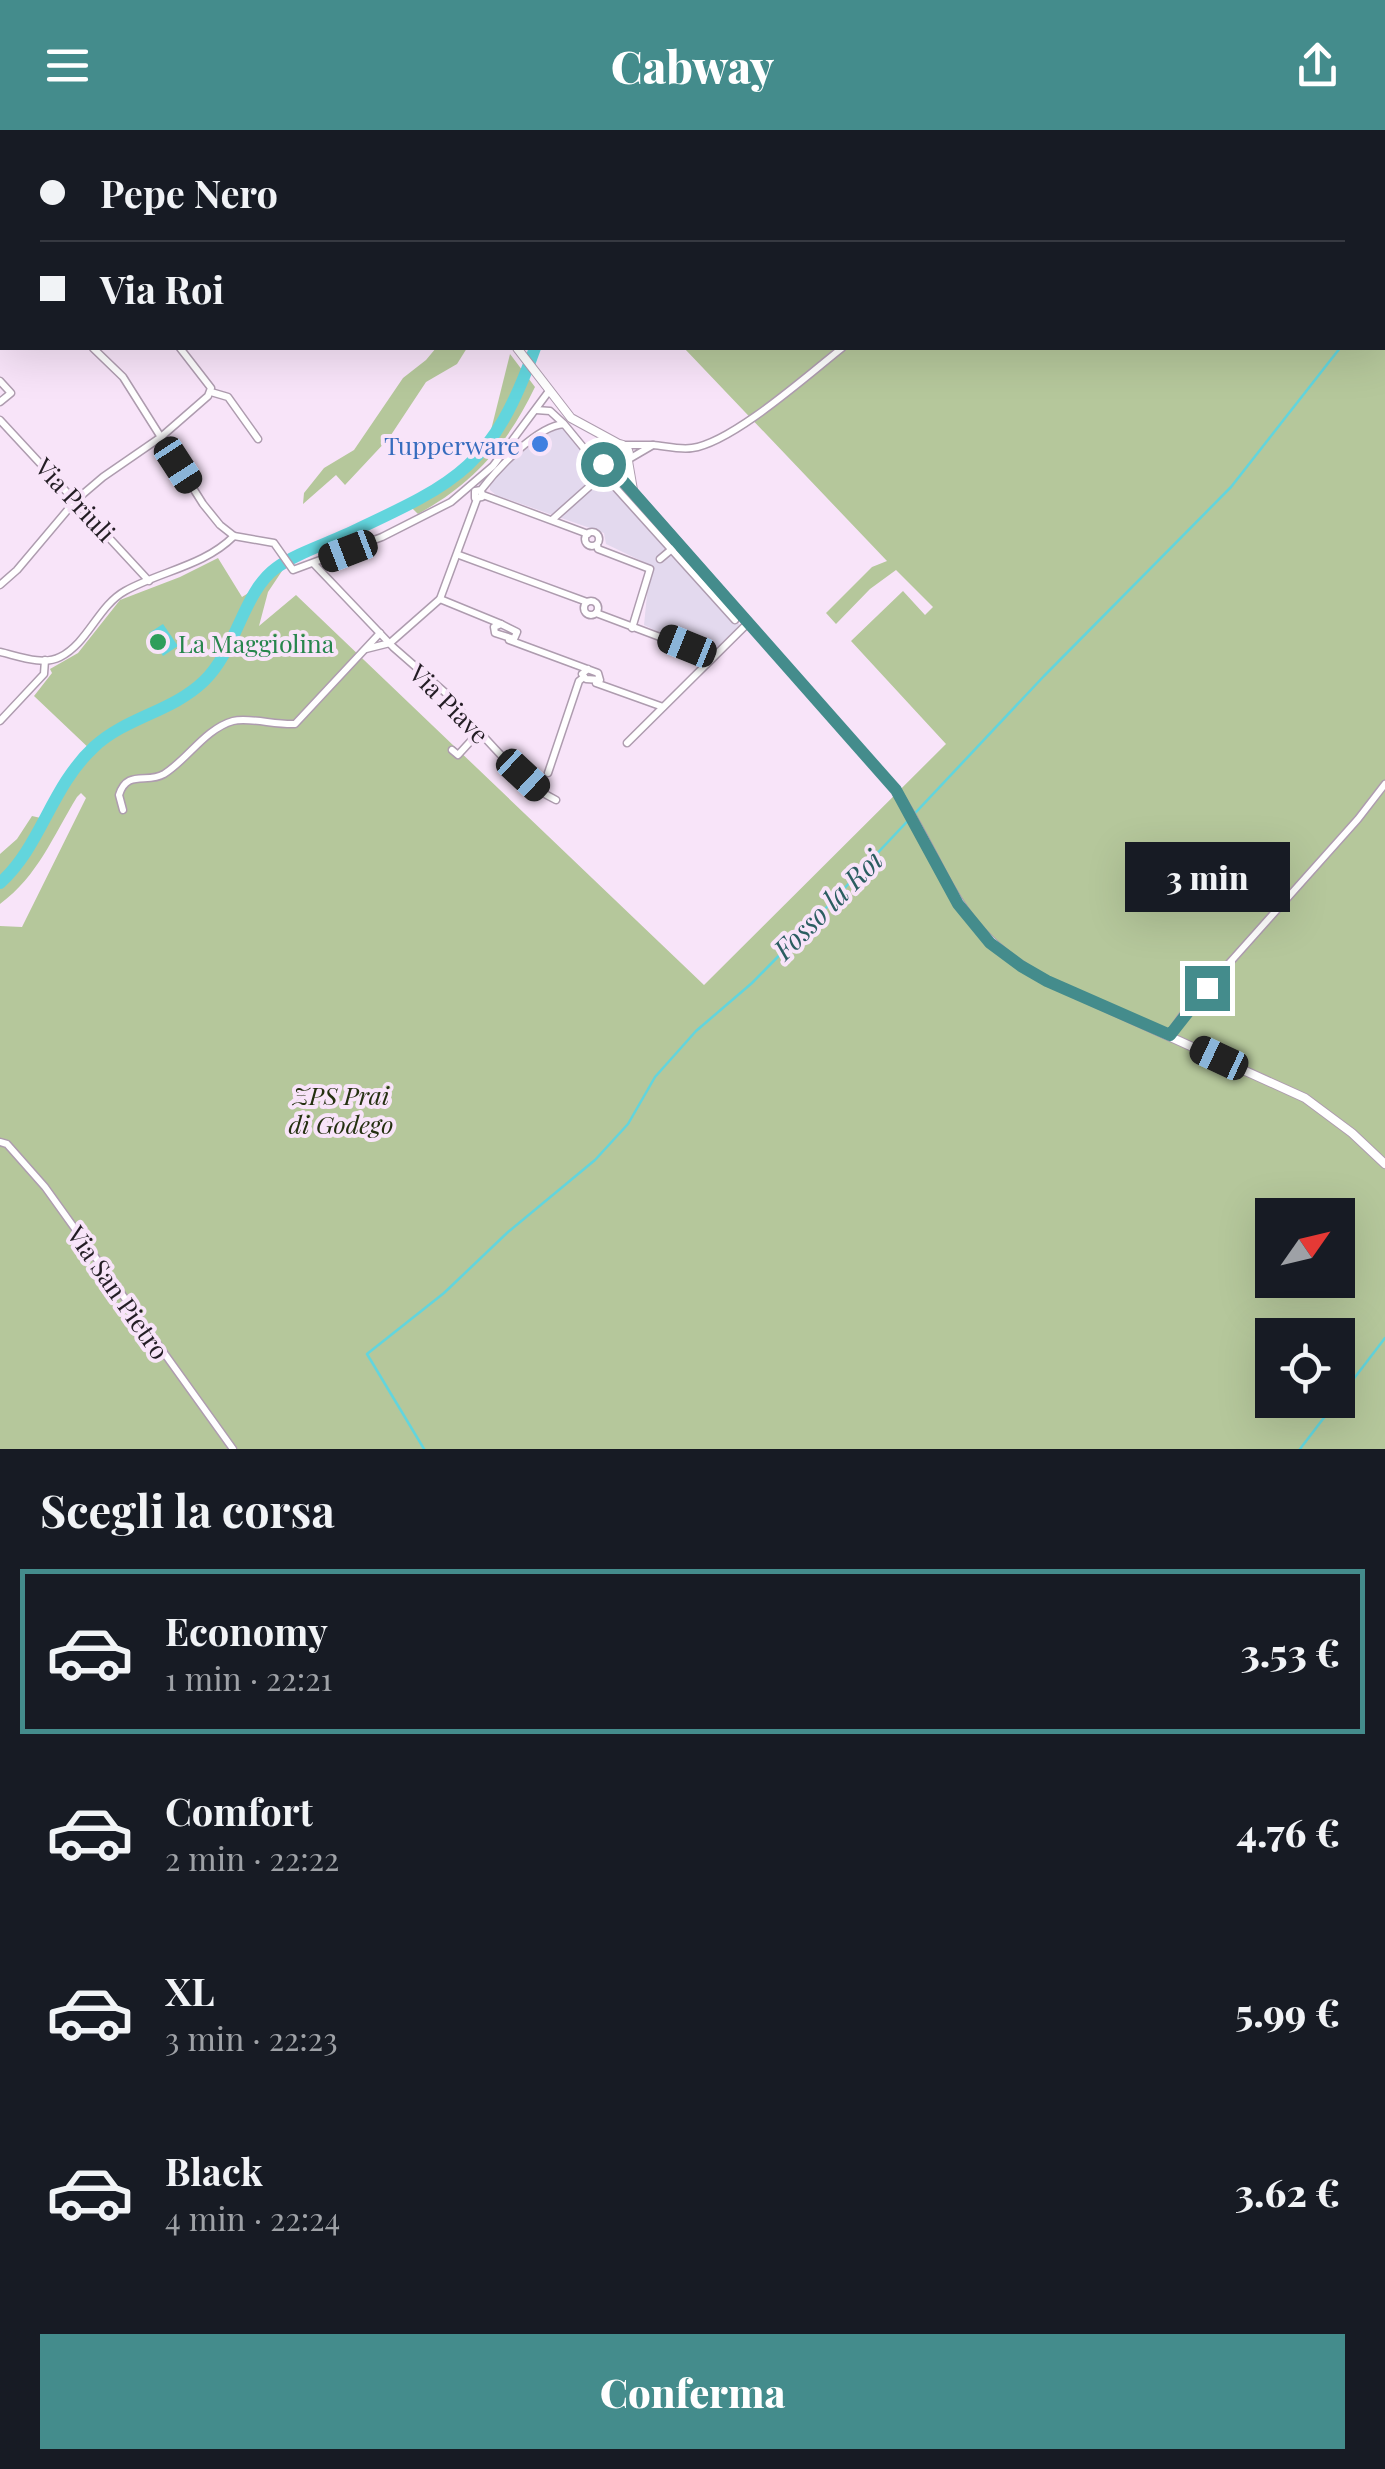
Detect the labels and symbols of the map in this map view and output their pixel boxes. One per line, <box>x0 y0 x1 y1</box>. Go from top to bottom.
place label: Tupperware <box>384 428 520 461</box>
car <box>149 432 207 498</box>
marker: Tupperware <box>529 433 551 455</box>
route start <box>581 442 626 487</box>
street label: Via Priuli <box>28 449 123 548</box>
car <box>315 526 381 576</box>
car <box>654 621 720 671</box>
place label: La Maggiolina <box>178 626 335 659</box>
marker: La Maggiolina <box>147 631 169 653</box>
street label: Via Piave <box>402 655 497 750</box>
car <box>491 744 555 806</box>
water label: Fosso la Roi <box>763 841 890 968</box>
callout: 3 min <box>1124 843 1290 913</box>
route end <box>1185 966 1230 1011</box>
car <box>1185 1032 1253 1084</box>
park label: ZPS Prai di Godego <box>289 1078 393 1140</box>
north arrow <box>1255 1198 1355 1298</box>
street label: Via San Pietro <box>60 1218 177 1365</box>

